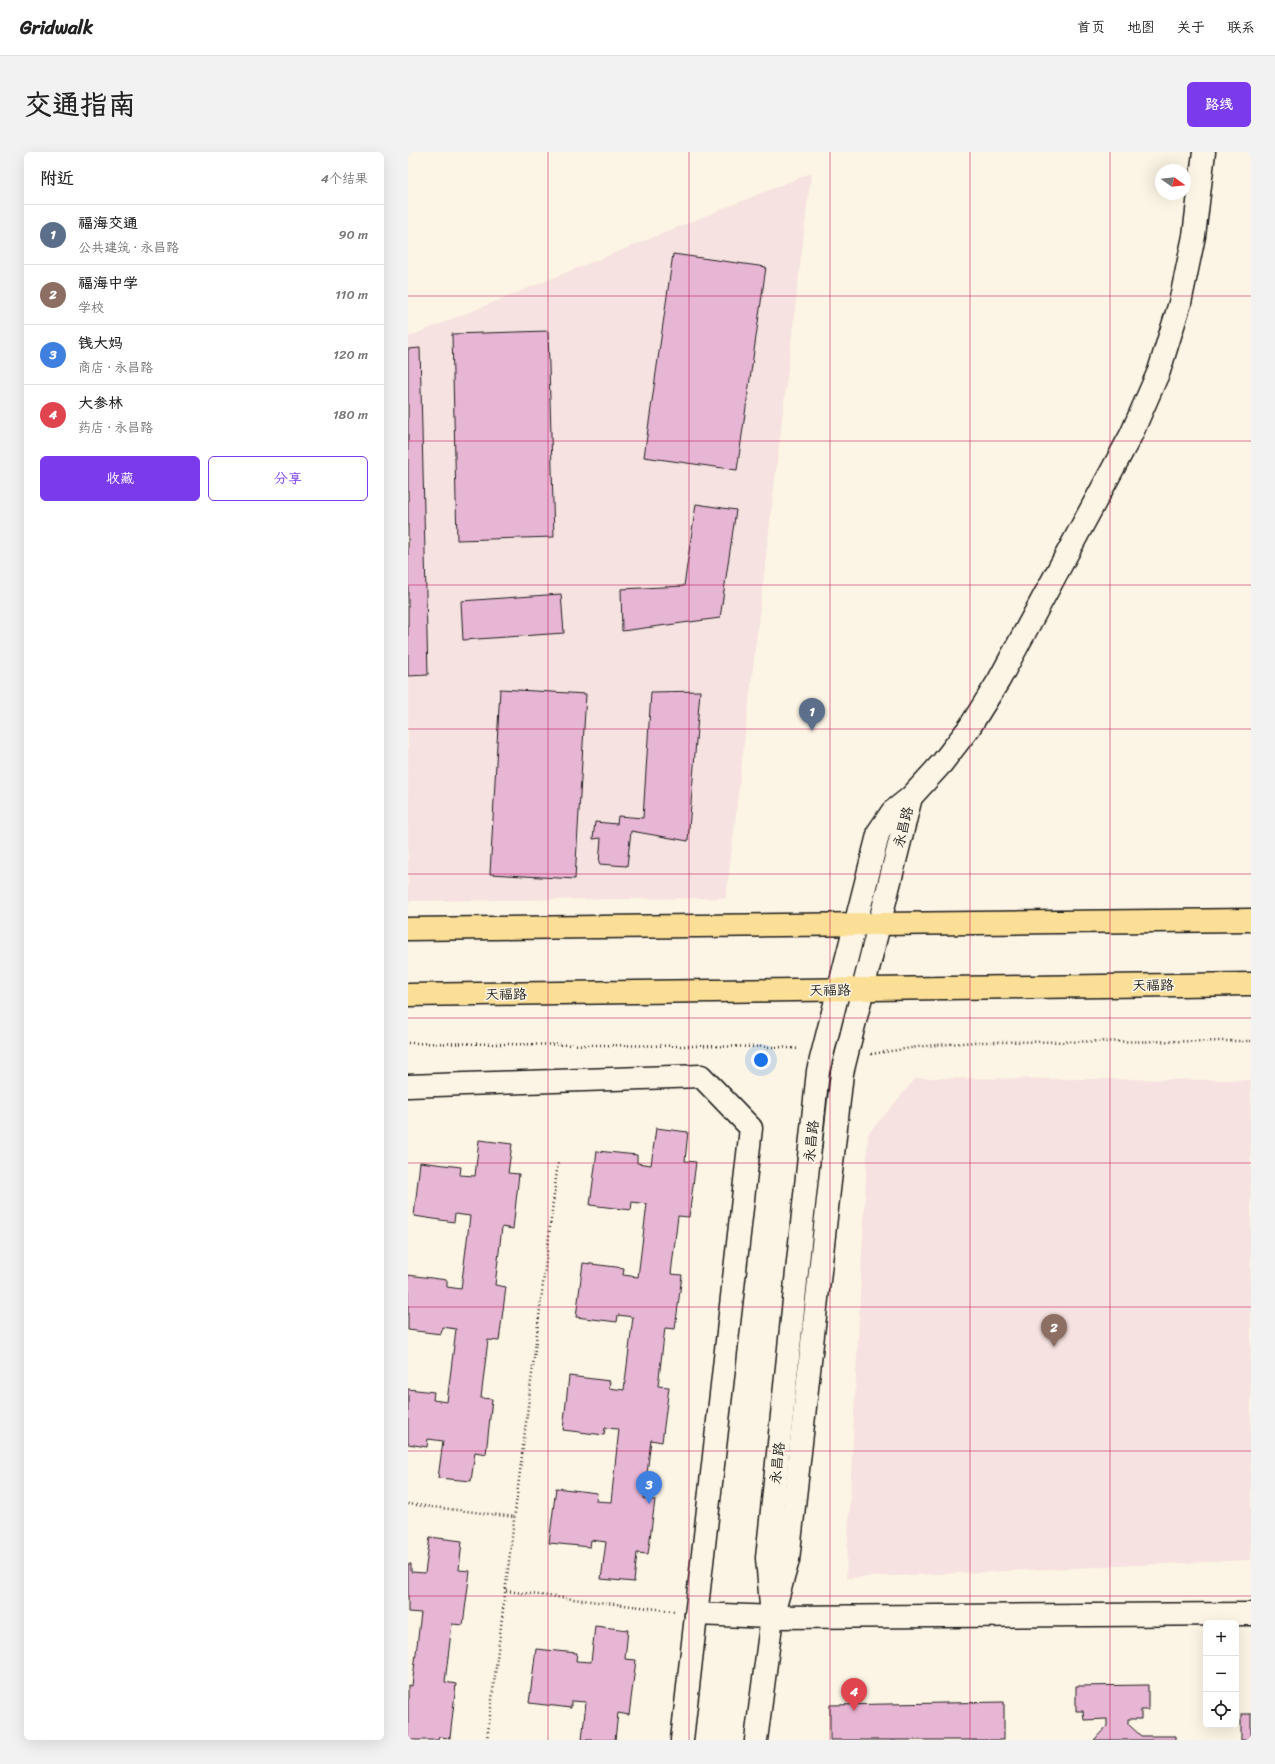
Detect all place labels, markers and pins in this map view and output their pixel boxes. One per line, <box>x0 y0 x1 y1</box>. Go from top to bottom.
pin: 1 <box>799 698 825 731</box>
pin: 2 <box>1041 1314 1067 1347</box>
pin: 3 <box>636 1471 662 1504</box>
pin: 4 <box>841 1678 867 1711</box>

